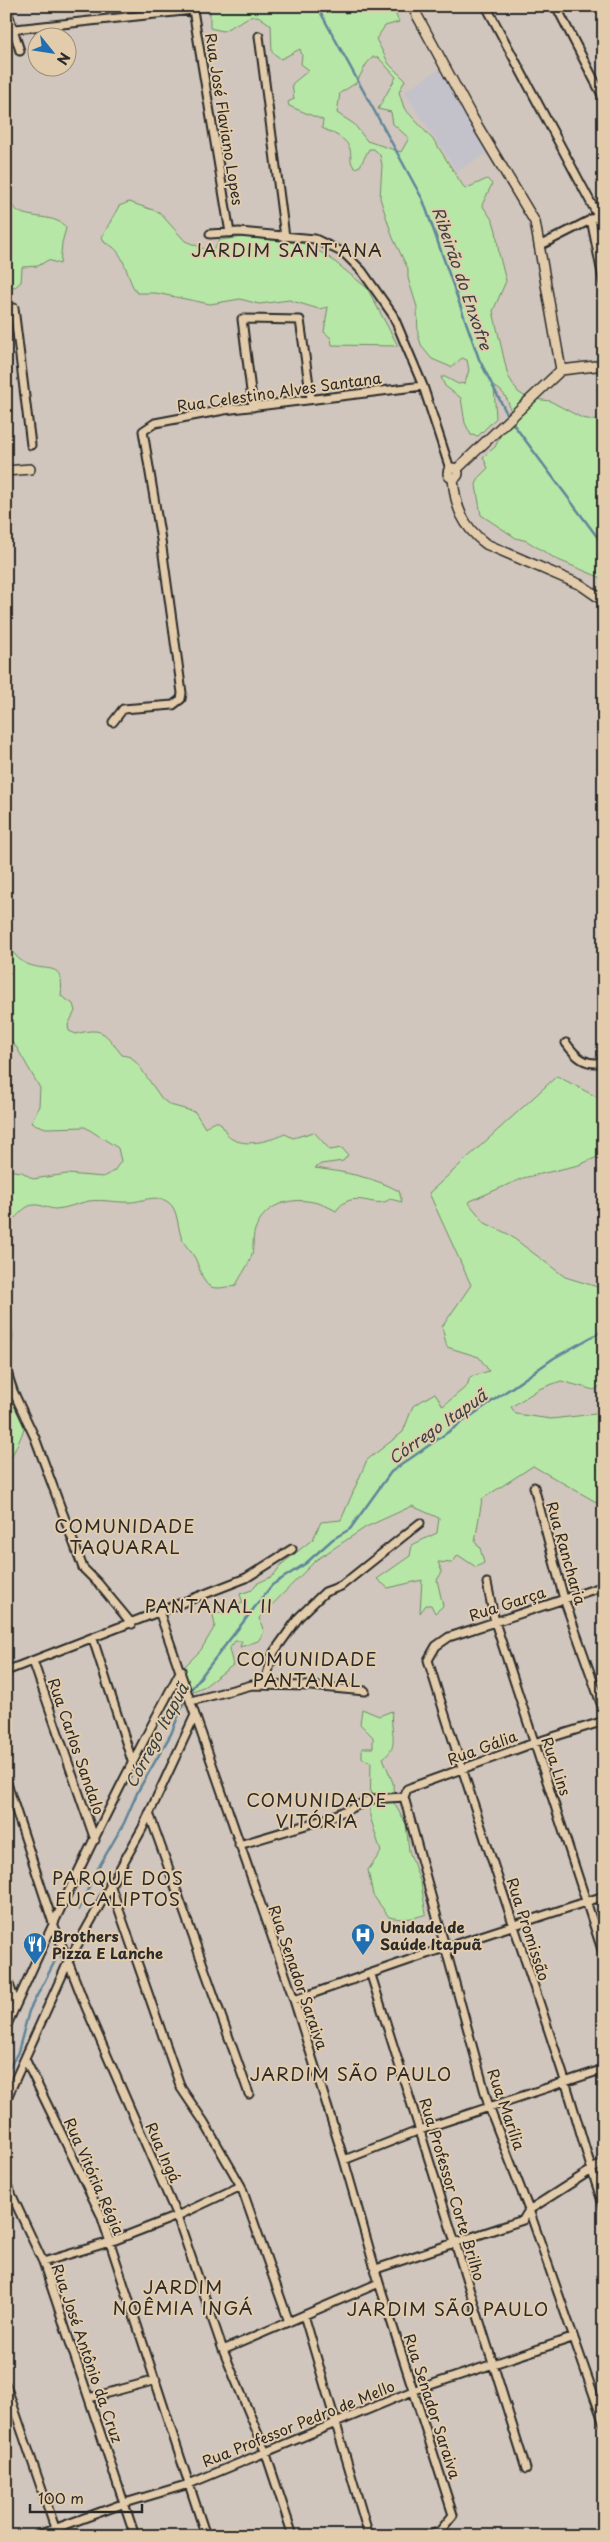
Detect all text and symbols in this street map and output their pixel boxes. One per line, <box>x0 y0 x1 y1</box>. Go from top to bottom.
north arrow <box>28 28 78 78</box>
street label: Rua José Flaviano Lopes <box>200 31 250 207</box>
text: N <box>52 49 76 69</box>
water label: Ribeirão do Enxofre <box>427 203 499 354</box>
district label: JARDIM SANT'ANA <box>191 236 383 263</box>
street label: Rua Celestino Alves Santana <box>175 365 383 417</box>
water label: Córrego Itapuã <box>383 1382 493 1469</box>
street label: Rua Rancharia <box>541 1498 593 1608</box>
district label: COMUNIDADE TAQUARAL <box>54 1512 196 1560</box>
street label: Rua Garça <box>466 1580 549 1626</box>
district label: PANTANAL II <box>145 1592 273 1619</box>
district label: COMUNIDADE PANTANAL <box>236 1645 378 1693</box>
street label: Rua Carlos Sandalo <box>43 1675 111 1817</box>
water label: Córrego Itapuã <box>118 1677 195 1792</box>
street label: Rua Gália <box>444 1723 521 1770</box>
street label: Rua Lins <box>536 1733 578 1799</box>
district label: COMUNIDADE VITÓRIA <box>246 1786 388 1834</box>
district label: PARQUE DOS EUCALIPTOS <box>52 1864 184 1912</box>
street label: Rua Promissão <box>501 1874 557 1984</box>
street label: Rua Senador Saraiva <box>264 1902 335 2053</box>
place label: Unidade de Saúde Itapuã <box>380 1915 483 1955</box>
hospital icon: Unidade de Saúde Itapuã <box>350 1922 376 1956</box>
place label: Brothers Pizza E Lanche <box>52 1924 163 1964</box>
restaurant icon: Brothers Pizza E Lanche <box>22 1931 48 1965</box>
district label: JARDIM SÃO PAULO <box>250 2060 452 2087</box>
street label: Rua Marília <box>482 2065 532 2153</box>
street label: Rua Professor Corte Brilho <box>414 2095 492 2283</box>
street label: Rua Vitória Régia <box>59 2114 131 2238</box>
street label: Rua Ingá <box>140 2118 188 2186</box>
street label: Rua José Antônio da Cruz <box>47 2260 129 2446</box>
district label: JARDIM NOÊMIA INGÁ <box>113 2273 253 2321</box>
district label: JARDIM SÃO PAULO <box>347 2295 549 2322</box>
street label: Rua Senador Saraiva <box>399 2331 467 2482</box>
street label: Rua Professor Pedro de Mello <box>198 2374 398 2472</box>
scale bar <box>30 2482 142 2514</box>
text: 100 m <box>38 2486 84 2509</box>

